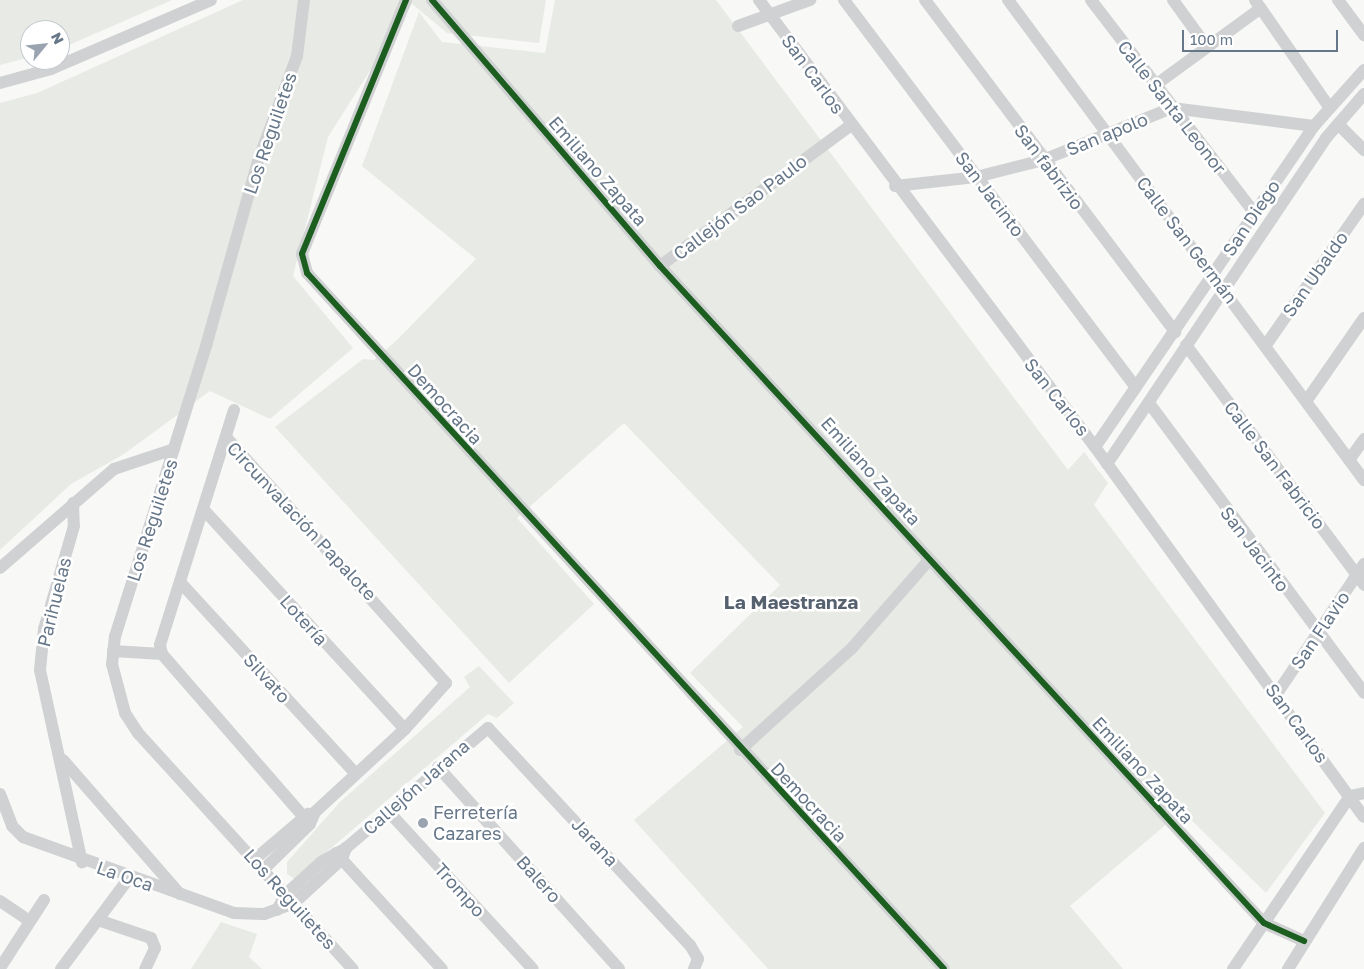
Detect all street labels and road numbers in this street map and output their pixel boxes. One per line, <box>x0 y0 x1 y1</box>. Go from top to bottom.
street label: San Carlos <box>777 30 849 118</box>
street label: Calle Santa Leonor <box>1113 36 1231 178</box>
street label: Los Reguiletes <box>239 69 301 197</box>
street label: San apolo <box>1063 108 1151 160</box>
street label: Emiliano Zapata <box>544 112 652 230</box>
street label: San fabrizio <box>1010 120 1088 214</box>
street label: San Jacinto <box>951 147 1029 241</box>
street label: Callejón Sao Paulo <box>669 150 811 264</box>
street label: Calle San Germán <box>1132 172 1242 308</box>
street label: San Diego <box>1218 176 1284 260</box>
street label: San Ubaldo <box>1278 227 1352 321</box>
street label: San Carlos <box>1020 354 1094 440</box>
street label: Democracia <box>403 359 487 449</box>
street label: Calle San Fabricio <box>1220 397 1330 533</box>
street label: Emiliano Zapata <box>817 412 925 530</box>
street label: Circunvalación Papalote <box>223 437 381 605</box>
street label: Los Reguiletes <box>122 456 182 584</box>
street label: San Jacinto <box>1216 502 1294 596</box>
street label: Parihuelas <box>32 555 76 649</box>
street label: San Flavio <box>1286 587 1354 673</box>
street label: Lotería <box>276 590 332 650</box>
street label: Silvato <box>239 649 295 707</box>
street label: San Carlos <box>1261 679 1333 767</box>
street label: Emiliano Zapata <box>1088 712 1198 828</box>
street label: Callejón Jarana <box>358 735 474 839</box>
street label: Democracia <box>767 758 851 846</box>
street label: Jarana <box>567 813 623 871</box>
street label: Los Reguiletes <box>239 844 341 954</box>
street label: Balero <box>512 851 566 907</box>
street label: La Oca <box>94 856 156 896</box>
street label: Trompo <box>430 859 490 921</box>

